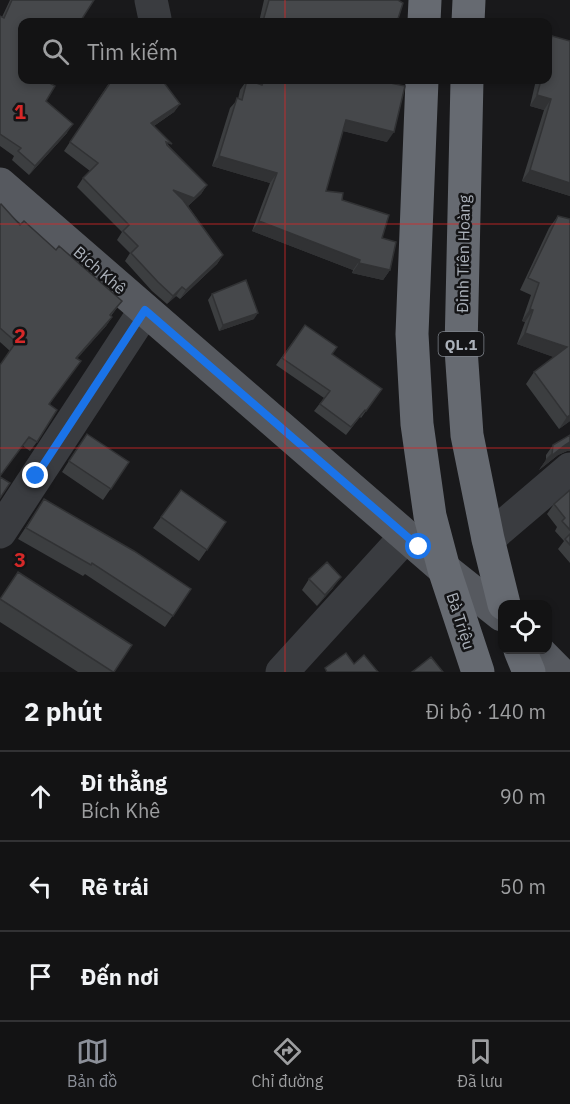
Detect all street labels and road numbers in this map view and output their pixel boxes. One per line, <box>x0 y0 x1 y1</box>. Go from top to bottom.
street label: Đinh Tiên Hoàng <box>452 194 474 313</box>
street label: Bích Khê <box>70 242 131 298</box>
road number: QL.1 <box>438 332 484 356</box>
street label: Bà Triệu <box>442 590 480 652</box>

